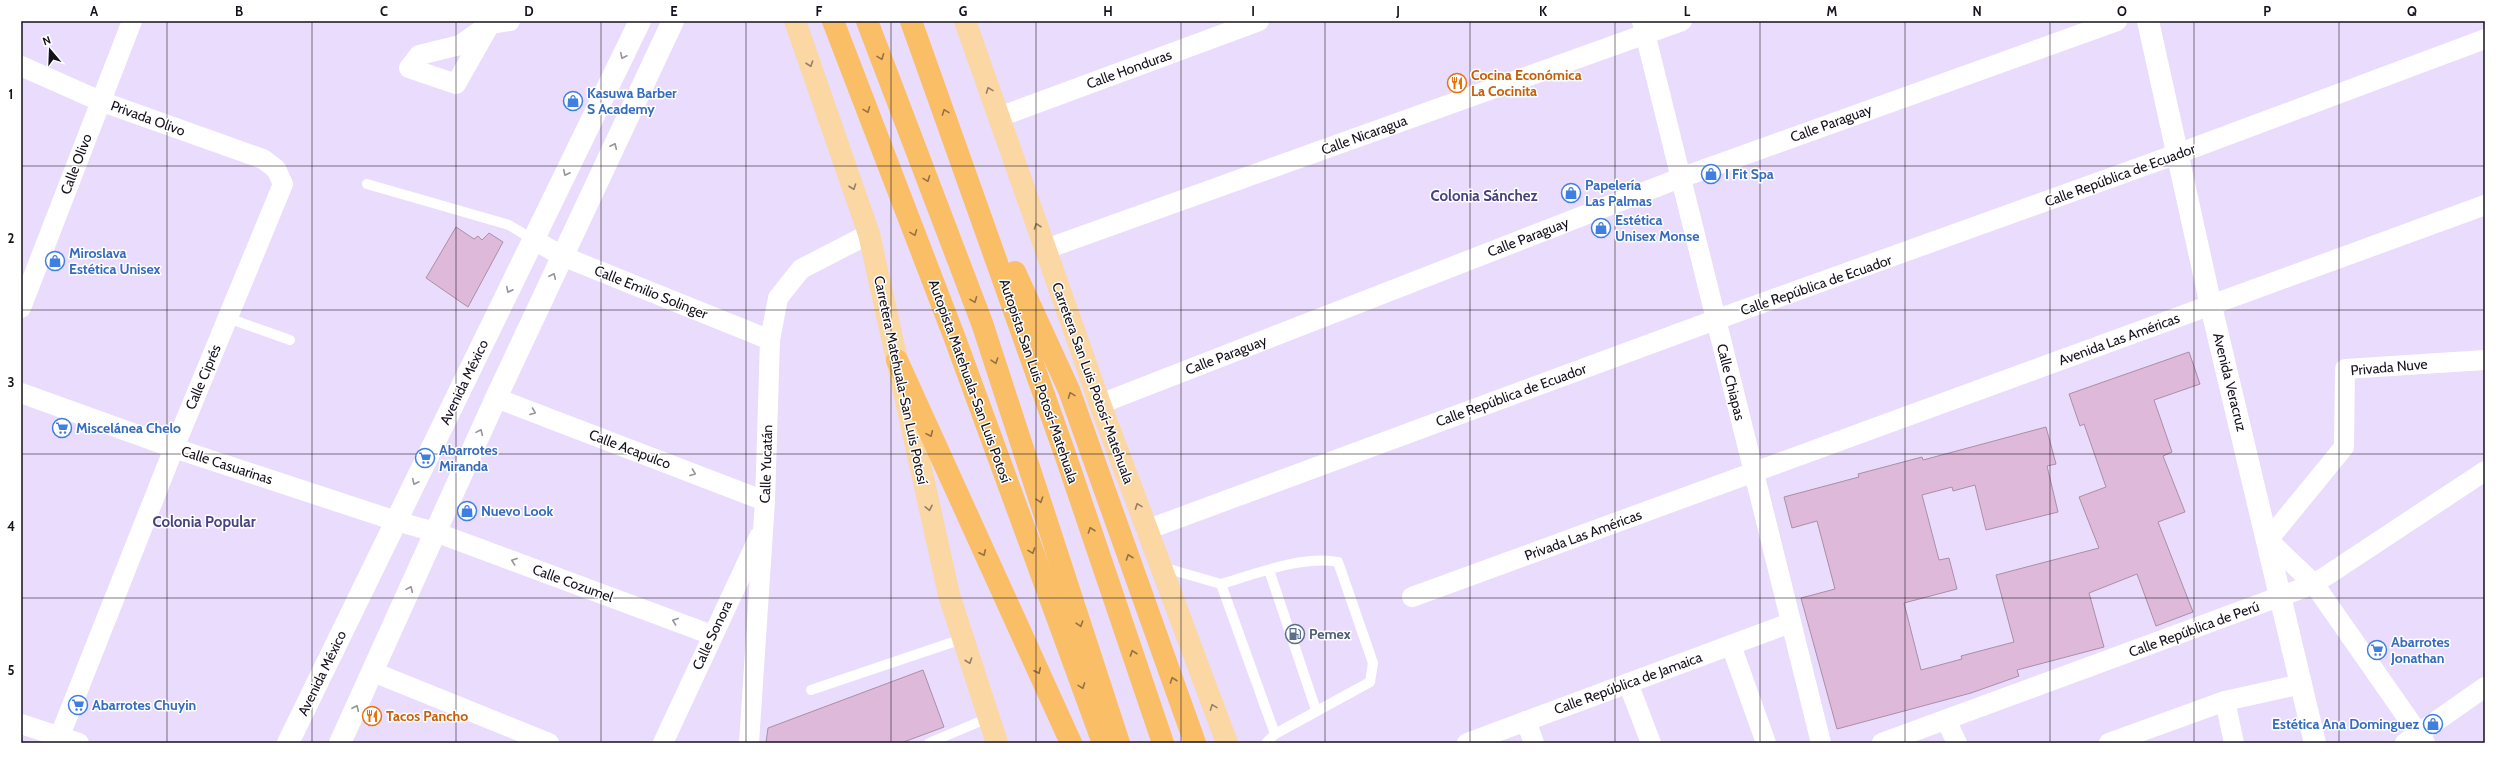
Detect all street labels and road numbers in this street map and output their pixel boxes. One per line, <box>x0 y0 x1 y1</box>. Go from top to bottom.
street label: Calle Honduras <box>1084 45 1174 93</box>
street label: Privada Olivo <box>108 96 188 140</box>
street label: Calle Paraguay <box>1788 100 1874 146</box>
street label: Calle Nicaragua <box>1319 111 1410 159</box>
street label: Calle Olivo <box>56 131 96 197</box>
street label: Calle República de Ecuador <box>2042 139 2198 211</box>
street label: Calle Paraguay <box>1485 213 1571 261</box>
street label: Calle República de Ecuador <box>1738 250 1895 319</box>
street label: Calle Emilio Solinger <box>592 261 711 323</box>
street label: Carretera Matehuala-San Luis Potosí <box>870 274 932 486</box>
street label: Autopista San Luis Potosí-Matehuala <box>995 276 1083 486</box>
street label: Autopista Matehuala-San Luis Potosí <box>925 277 1015 485</box>
street label: Carretera San Luis Potosí-Matehuala <box>1048 280 1138 486</box>
street label: Avenida Las Américas <box>2056 309 2182 369</box>
street label: Calle Paraguay <box>1183 331 1269 379</box>
street label: Avenida Veracruz <box>2209 331 2251 434</box>
street label: Avenida México <box>436 336 492 427</box>
street label: Calle Ciprés <box>181 341 225 412</box>
street label: Calle Chiapas <box>1713 342 1749 422</box>
street label: Privada Nuve <box>2350 355 2428 379</box>
street label: Calle República de Ecuador <box>1433 359 1589 431</box>
street label: Calle Yucatán <box>756 424 776 504</box>
street label: Calle Acapulco <box>587 425 674 473</box>
street label: Calle Casuarinas <box>179 442 275 488</box>
street label: Privada Las Américas <box>1522 505 1644 565</box>
street label: Calle Cozumel <box>530 560 617 606</box>
street label: Calle Sonora <box>688 597 736 673</box>
street label: Calle República de Perú <box>2126 597 2262 661</box>
street label: Avenida México <box>294 627 350 718</box>
street label: Calle República de Jamaica <box>1552 648 1705 718</box>

